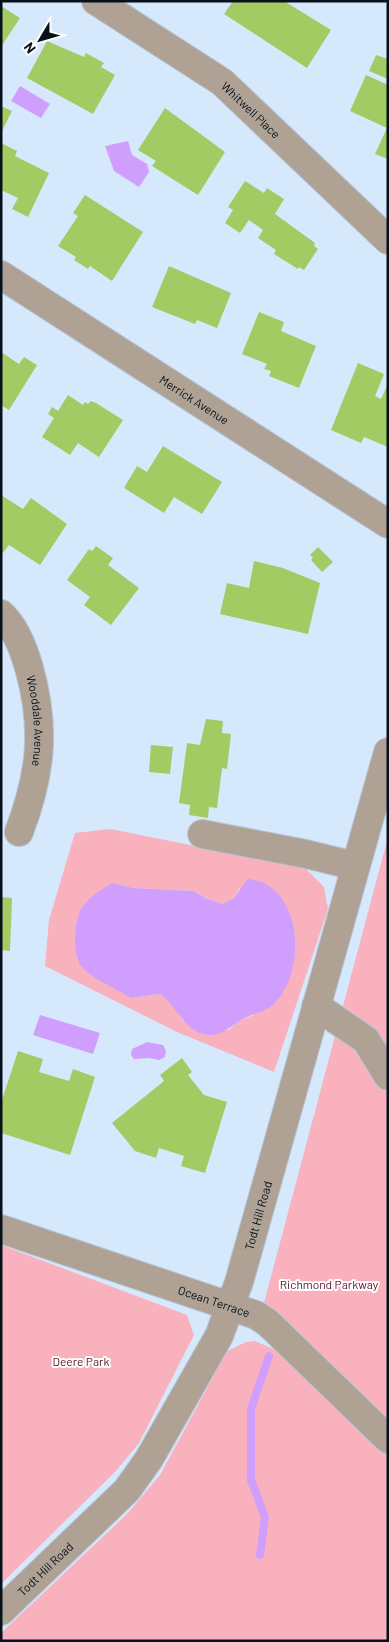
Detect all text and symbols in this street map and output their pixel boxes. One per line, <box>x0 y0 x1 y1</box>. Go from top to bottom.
north arrow <box>15 15 65 65</box>
text: N <box>20 39 39 57</box>
street label: Whitwell Place <box>219 78 283 141</box>
street label: Merrick Avenue <box>157 372 232 427</box>
street label: Wooddale Avenue <box>24 674 46 767</box>
street label: Todt Hill Road <box>241 1179 274 1252</box>
park label: Richmond Parkway <box>280 1277 379 1291</box>
street label: Ocean Terrace <box>176 1282 252 1320</box>
park label: Deere Park <box>53 1354 109 1368</box>
street label: Todt Hill Road <box>14 1539 76 1598</box>

